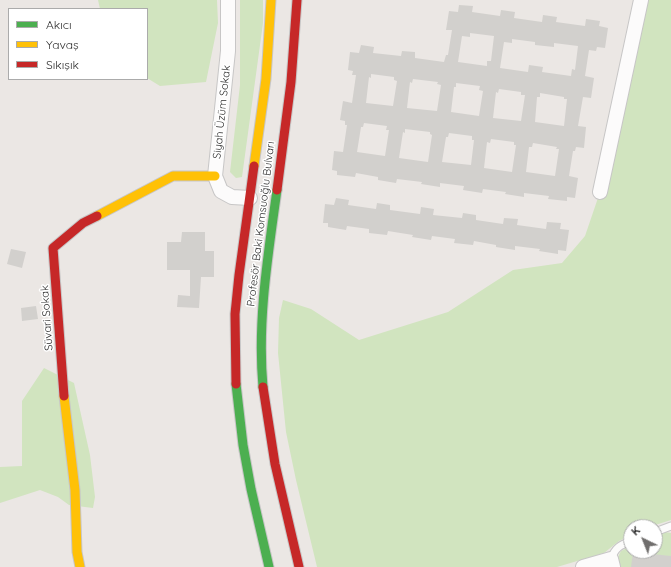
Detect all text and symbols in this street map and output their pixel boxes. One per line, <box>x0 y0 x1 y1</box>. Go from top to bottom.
legend <box>8 8 148 80</box>
text: Akıcı <box>46 17 72 32</box>
text: Yavaş <box>46 37 79 52</box>
text: Sıkışık <box>46 57 79 72</box>
street label: Siyah Üzüm Sokak <box>211 64 233 160</box>
street label: Profesör Baki Komsuoğlu Bulvarı <box>244 141 278 307</box>
street label: Süvari Sokak <box>38 285 56 351</box>
north arrow <box>623 519 663 559</box>
text: K <box>628 523 643 539</box>

